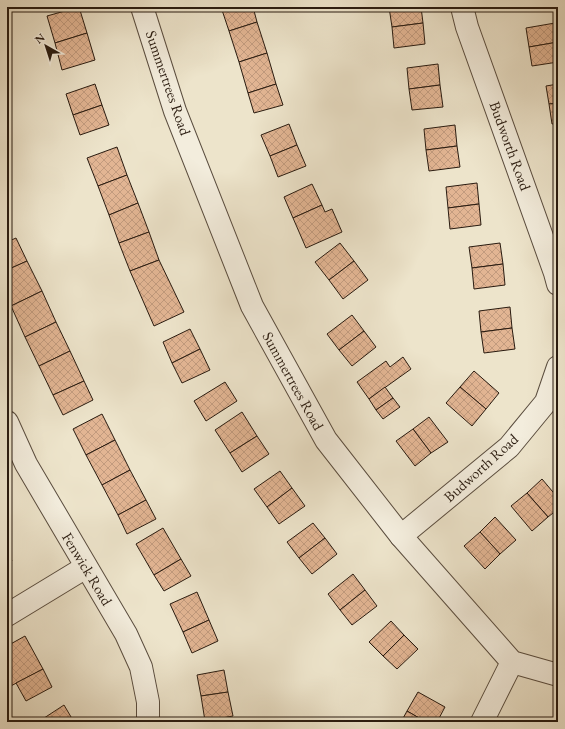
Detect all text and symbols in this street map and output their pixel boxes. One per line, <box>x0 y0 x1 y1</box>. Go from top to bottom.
north arrow <box>26 26 66 66</box>
street label: Summertrees Road <box>142 28 195 138</box>
text: N <box>32 30 48 46</box>
street label: Budworth Road <box>486 99 536 193</box>
street label: Summertrees Road <box>259 328 329 434</box>
street label: Budworth Road <box>440 429 522 506</box>
street label: Fenwick Road <box>58 529 117 609</box>

